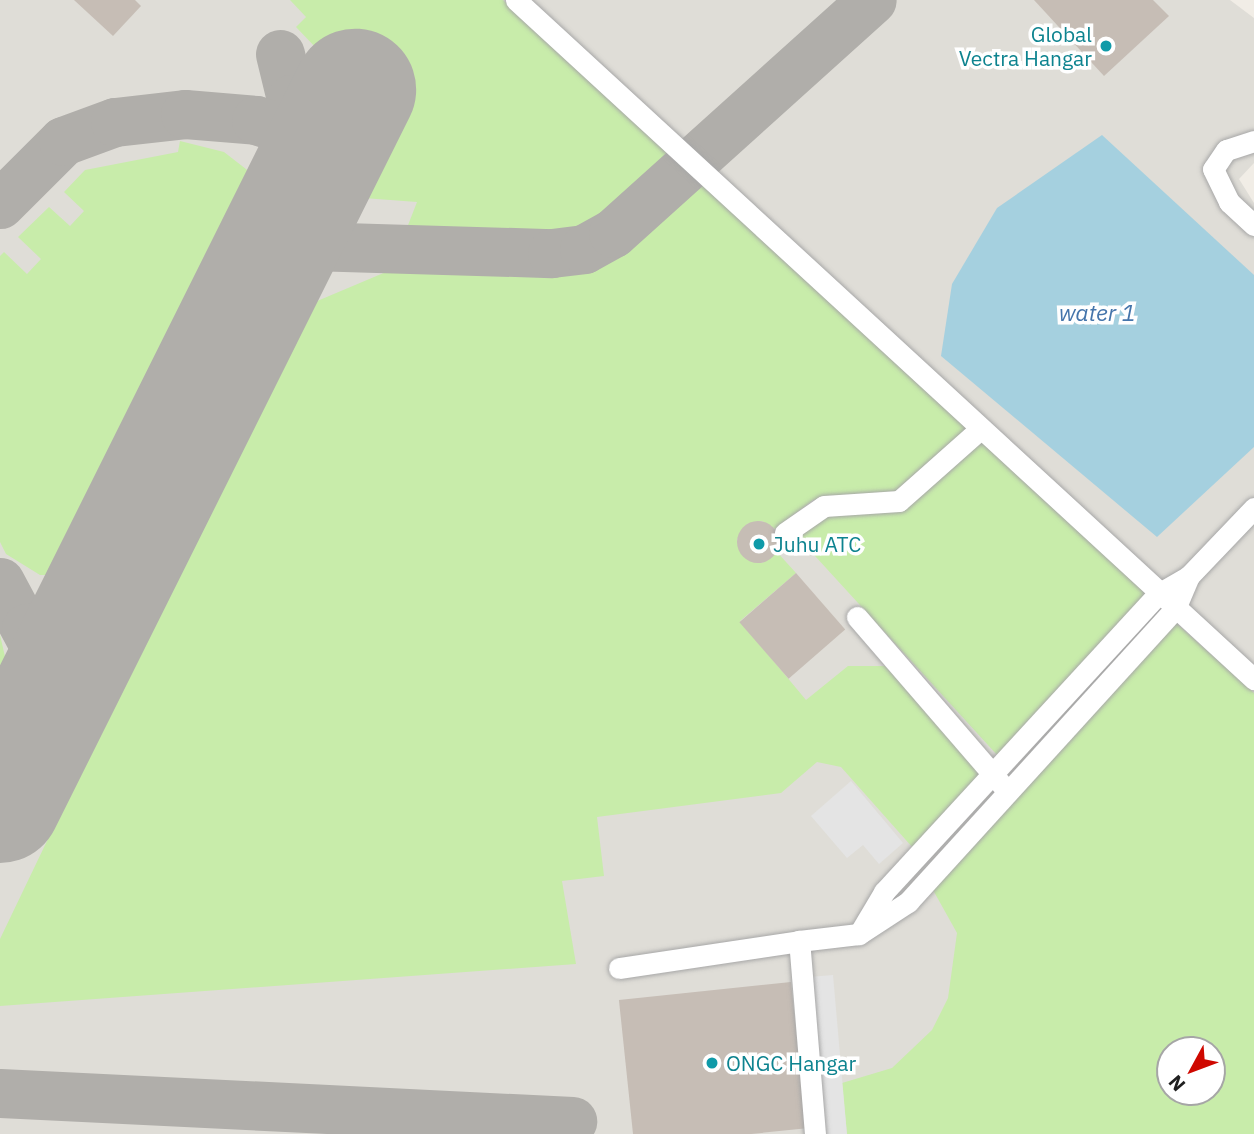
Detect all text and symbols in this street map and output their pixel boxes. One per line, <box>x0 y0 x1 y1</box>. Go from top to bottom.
place label: Global Vectra Hangar <box>959 21 1092 71</box>
marker: Global Vectra Hangar <box>1098 38 1114 54</box>
water label: water 1 <box>1059 298 1135 326</box>
place label: Juhu ATC <box>773 531 861 557</box>
marker: Juhu ATC <box>751 536 767 552</box>
north arrow <box>1156 1036 1226 1106</box>
place label: ONGC Hangar <box>726 1050 856 1076</box>
marker: ONGC Hangar <box>704 1055 720 1071</box>
text: N <box>1163 1070 1190 1097</box>

